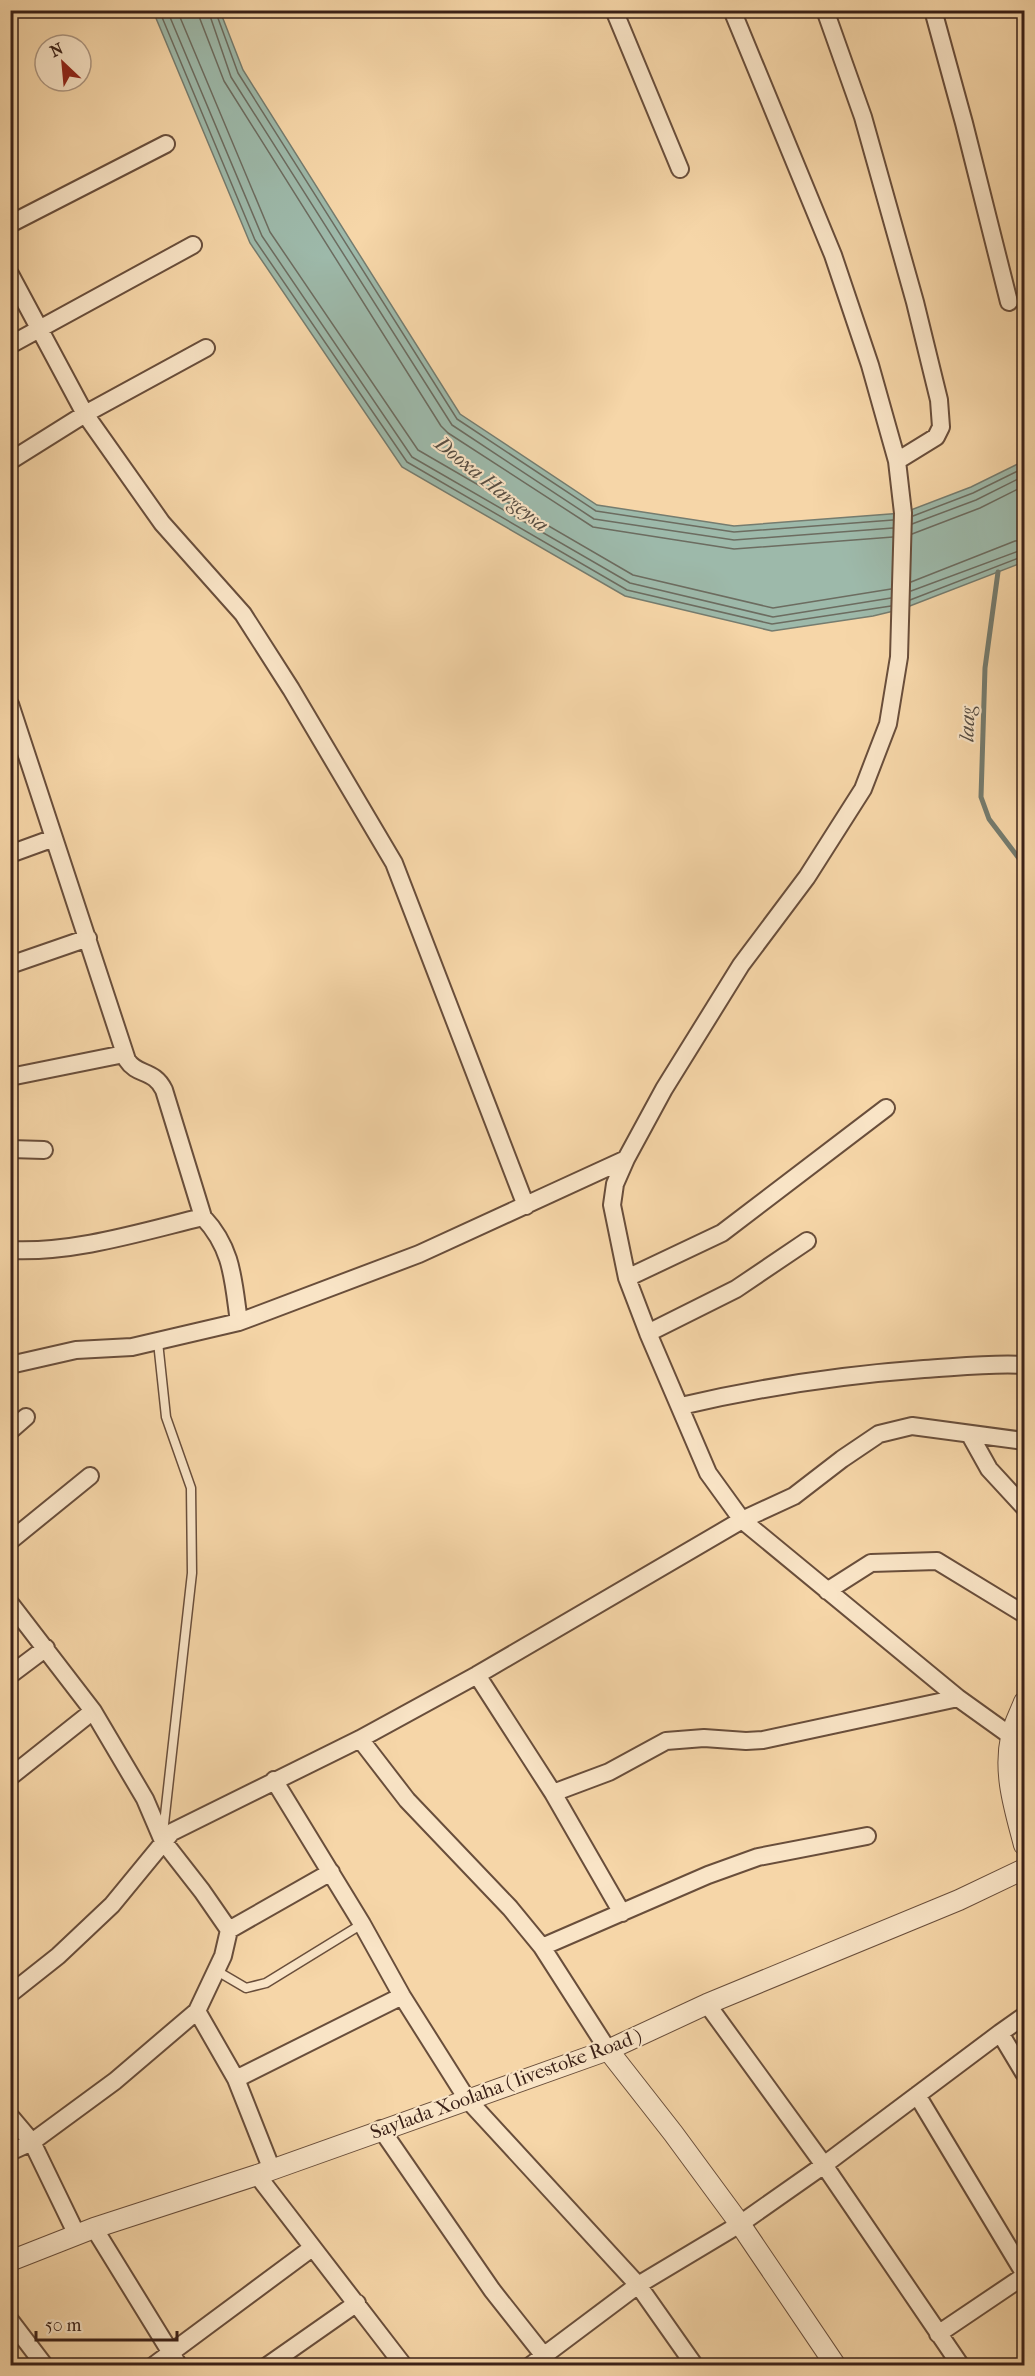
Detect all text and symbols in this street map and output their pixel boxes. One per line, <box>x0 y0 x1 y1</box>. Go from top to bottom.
north arrow <box>33 33 93 93</box>
text: N <box>47 38 67 61</box>
water label: Dooxa Hargeysa <box>429 430 553 537</box>
water label: laag <box>954 705 980 743</box>
street label: Saylada Xoolaha ( livestoke Road ) <box>367 2024 645 2144</box>
scale bar <box>36 2304 177 2342</box>
text: 50 m <box>45 2315 82 2336</box>

